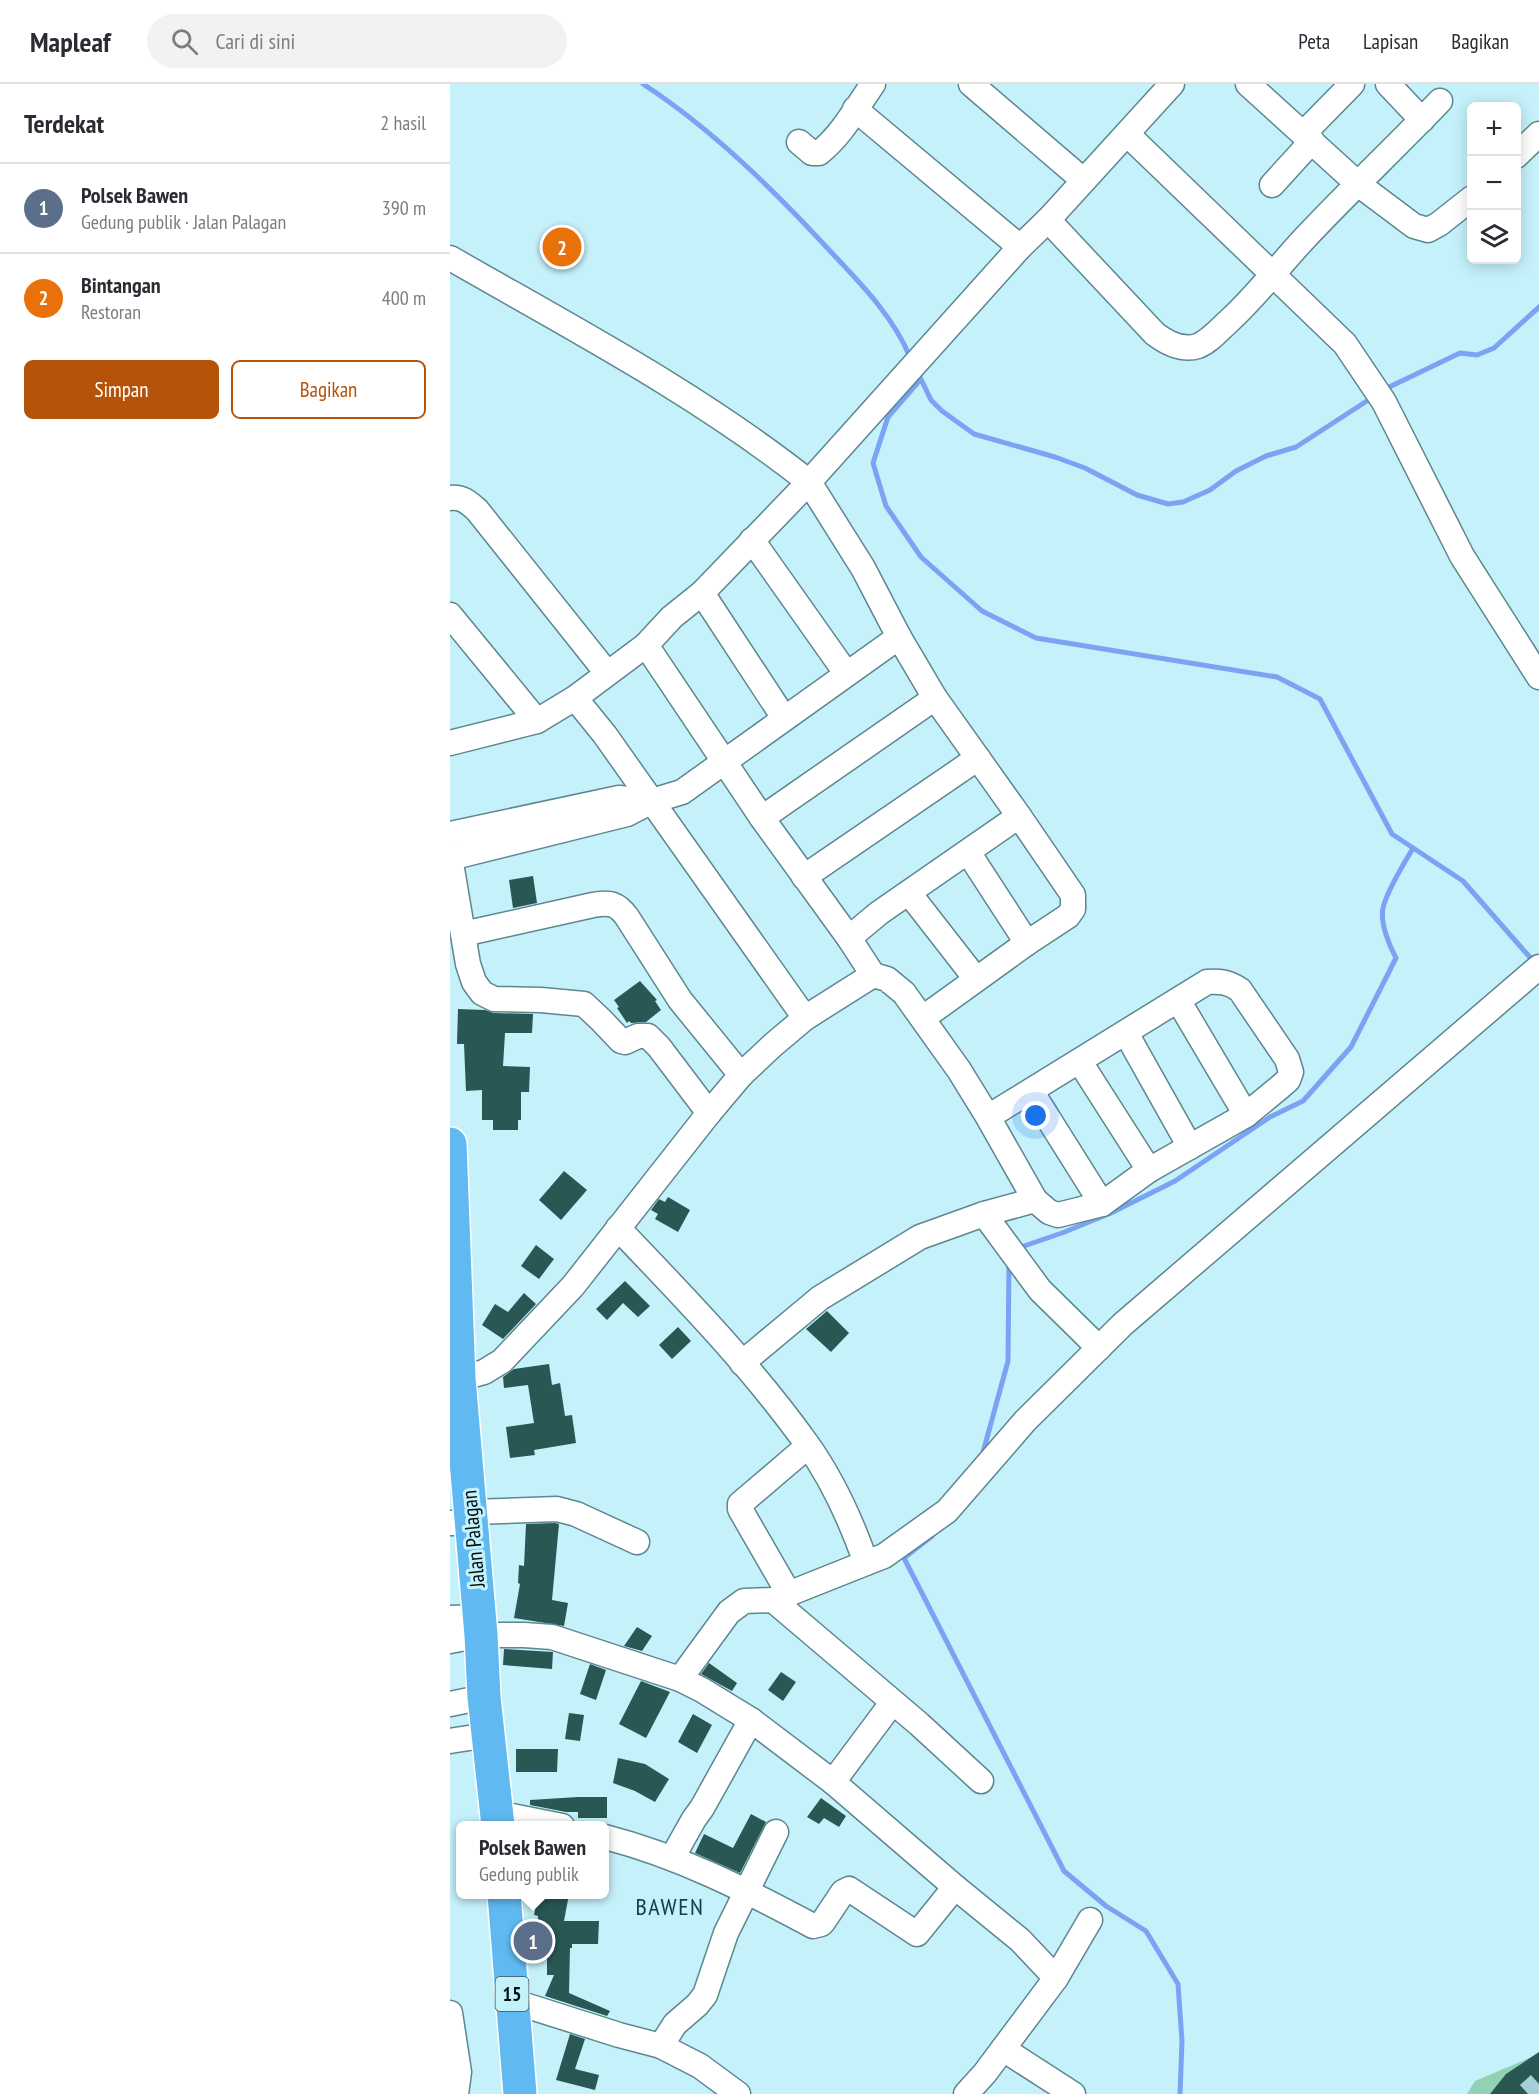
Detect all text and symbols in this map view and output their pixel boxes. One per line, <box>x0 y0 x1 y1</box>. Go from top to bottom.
search box <box>147 14 567 68</box>
text: Mapleaf <box>30 23 111 60</box>
icon: search <box>168 25 201 58</box>
text: Cari di sini <box>216 27 295 55</box>
text: Peta <box>1298 28 1330 55</box>
text: Lapisan <box>1363 28 1418 55</box>
text: Bagikan <box>1451 28 1509 55</box>
map controls <box>1467 102 1521 264</box>
button: + <box>1467 102 1521 156</box>
text: Terdekat <box>24 107 104 140</box>
text: 2 hasil <box>380 110 426 136</box>
button: − <box>1467 156 1521 210</box>
text: Polsek Bawen <box>81 181 188 209</box>
text: 1 <box>39 195 48 221</box>
text: 390 m <box>382 195 426 221</box>
text: Gedung publik · Jalan Palagan <box>81 209 286 235</box>
button: layers <box>1467 210 1521 264</box>
pin: 2 <box>542 224 582 270</box>
text: Bintangan <box>81 271 161 299</box>
text: 2 <box>39 285 48 311</box>
text: 400 m <box>382 285 426 311</box>
text: Restoran <box>81 299 141 325</box>
button: Simpan <box>24 360 219 419</box>
button: Bagikan <box>231 360 426 419</box>
your location <box>1021 1101 1050 1130</box>
street label: Jalan Palagan <box>455 1489 491 1590</box>
popup <box>456 1821 609 1899</box>
text: Polsek Bawen <box>479 1833 586 1861</box>
text: Gedung publik <box>479 1861 579 1887</box>
district label: BAWEN <box>636 1891 704 1922</box>
pin: 1 <box>514 1918 553 1964</box>
road number: 15 <box>496 1977 528 2011</box>

